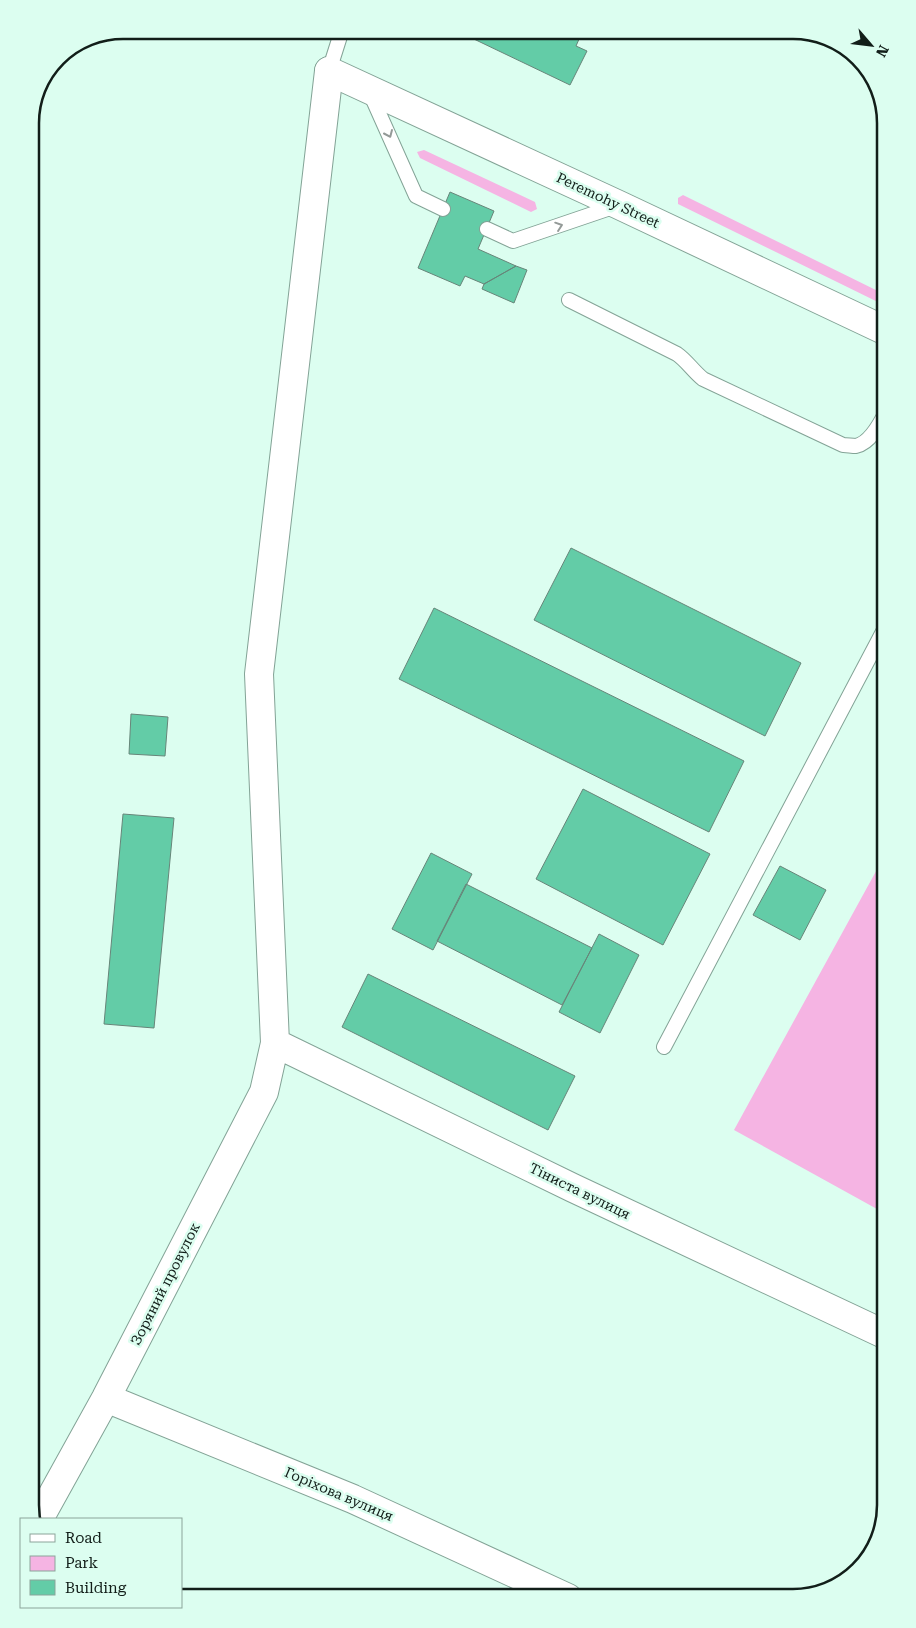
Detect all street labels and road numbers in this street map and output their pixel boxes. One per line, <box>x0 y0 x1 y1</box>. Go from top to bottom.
street label: Peremohy Street <box>554 169 662 231</box>
street label: Тіниста вулиця <box>527 1160 633 1222</box>
street label: Зоряний провулок <box>127 1220 203 1348</box>
street label: Горіхова вулиця <box>282 1464 396 1524</box>

